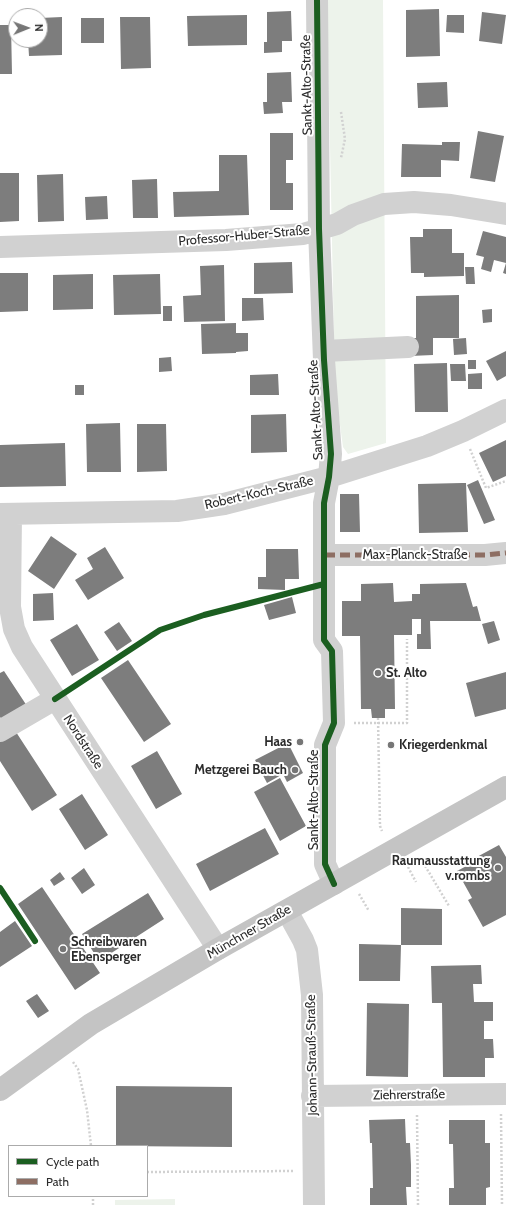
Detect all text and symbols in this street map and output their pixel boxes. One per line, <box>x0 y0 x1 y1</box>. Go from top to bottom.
north arrow <box>8 8 48 48</box>
text: N <box>32 24 46 32</box>
street label: Sankt-Alto-Straße <box>298 35 316 135</box>
street label: Professor-Huber-Straße <box>178 223 310 249</box>
street label: Sankt-Alto-Straße <box>306 359 326 461</box>
street label: Robert-Koch-Straße <box>203 473 315 513</box>
street label: Max-Planck-Straße <box>362 547 468 563</box>
place label: St. Alto <box>386 665 427 681</box>
marker: St. Alto <box>373 668 383 678</box>
street label: Nordstraße <box>60 712 106 772</box>
place label: Haas <box>264 734 292 750</box>
marker: Haas <box>295 737 305 747</box>
place label: Kriegerdenkmal <box>399 737 487 753</box>
marker: Kriegerdenkmal <box>386 740 396 750</box>
street label: Sankt-Alto-Straße <box>306 750 322 850</box>
place label: Metzgerei Bauch <box>194 762 287 778</box>
marker: Metzgerei Bauch <box>290 765 300 775</box>
place label: Raumausstattung v.rombs <box>392 853 490 884</box>
marker: Raumausstattung v.rombs <box>493 863 503 873</box>
street label: Münchner Straße <box>204 902 294 962</box>
place label: Schreibwaren Ebensperger <box>71 934 147 965</box>
marker: Schreibwaren Ebensperger <box>58 944 68 954</box>
street label: Johann-Strauß-Straße <box>303 994 321 1116</box>
street label: Ziehrerstraße <box>373 1087 445 1103</box>
legend <box>8 1145 148 1197</box>
text: Cycle path <box>46 1154 99 1169</box>
text: Path <box>46 1174 69 1189</box>

